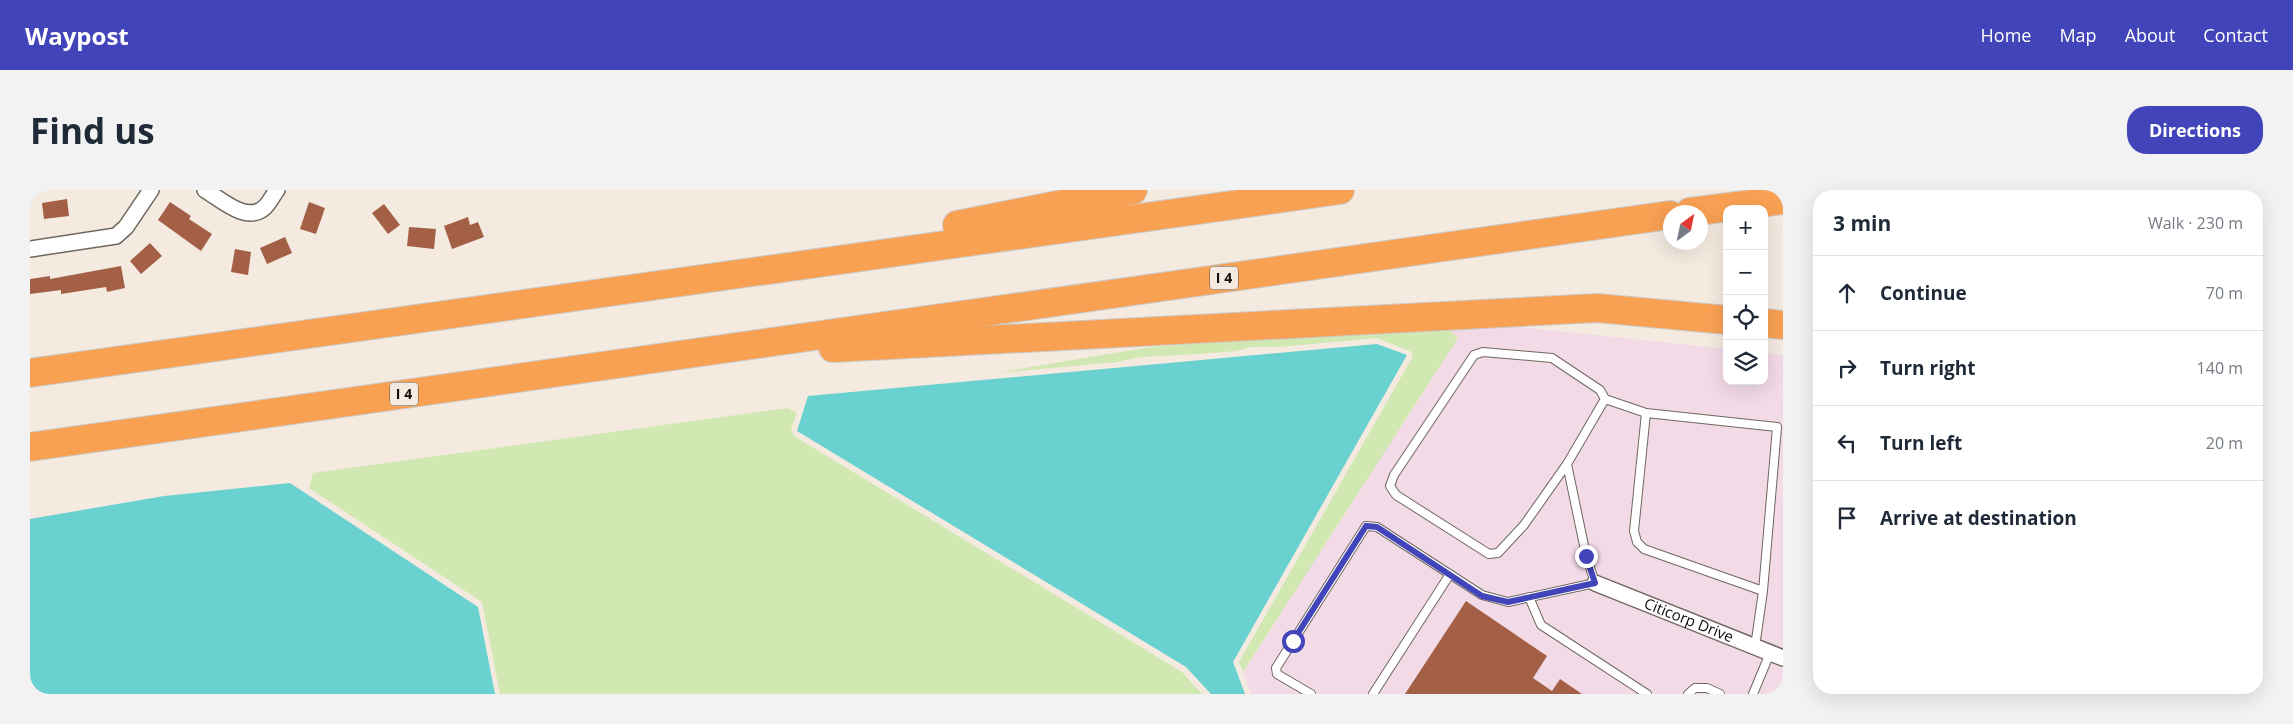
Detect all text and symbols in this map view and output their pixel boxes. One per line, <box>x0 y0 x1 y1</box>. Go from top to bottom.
text: Waypost <box>25 19 129 52</box>
text: Home <box>1981 23 2031 47</box>
text: Map <box>2059 23 2097 47</box>
text: About <box>2125 23 2175 47</box>
text: Contact <box>2203 23 2268 47</box>
button: Directions <box>2127 106 2263 154</box>
text: Find us <box>30 107 155 154</box>
north arrow <box>1663 205 1708 250</box>
map controls <box>1723 205 1768 385</box>
button: + <box>1723 205 1768 250</box>
text: 3 min <box>1833 209 1891 237</box>
text: Walk · 230 m <box>2148 212 2243 234</box>
button: − <box>1723 250 1768 295</box>
road number: I 4 <box>1210 266 1238 290</box>
icon: ahead <box>1833 279 1861 307</box>
text: Continue <box>1880 280 1967 306</box>
text: 70 m <box>2206 282 2243 304</box>
button: locate <box>1723 295 1768 340</box>
button: layers <box>1723 340 1768 385</box>
icon: right <box>1833 354 1861 382</box>
text: Turn right <box>1880 355 1975 381</box>
text: 140 m <box>2197 357 2243 379</box>
road number: I 4 <box>390 382 418 405</box>
icon: left <box>1833 429 1861 457</box>
text: Turn left <box>1880 430 1962 456</box>
text: 20 m <box>2206 432 2243 454</box>
icon: arrive <box>1833 504 1861 532</box>
text: Arrive at destination <box>1880 505 2077 531</box>
route end <box>1575 545 1598 568</box>
street label: Citicorp Drive <box>1642 593 1737 646</box>
route start <box>1282 630 1305 653</box>

